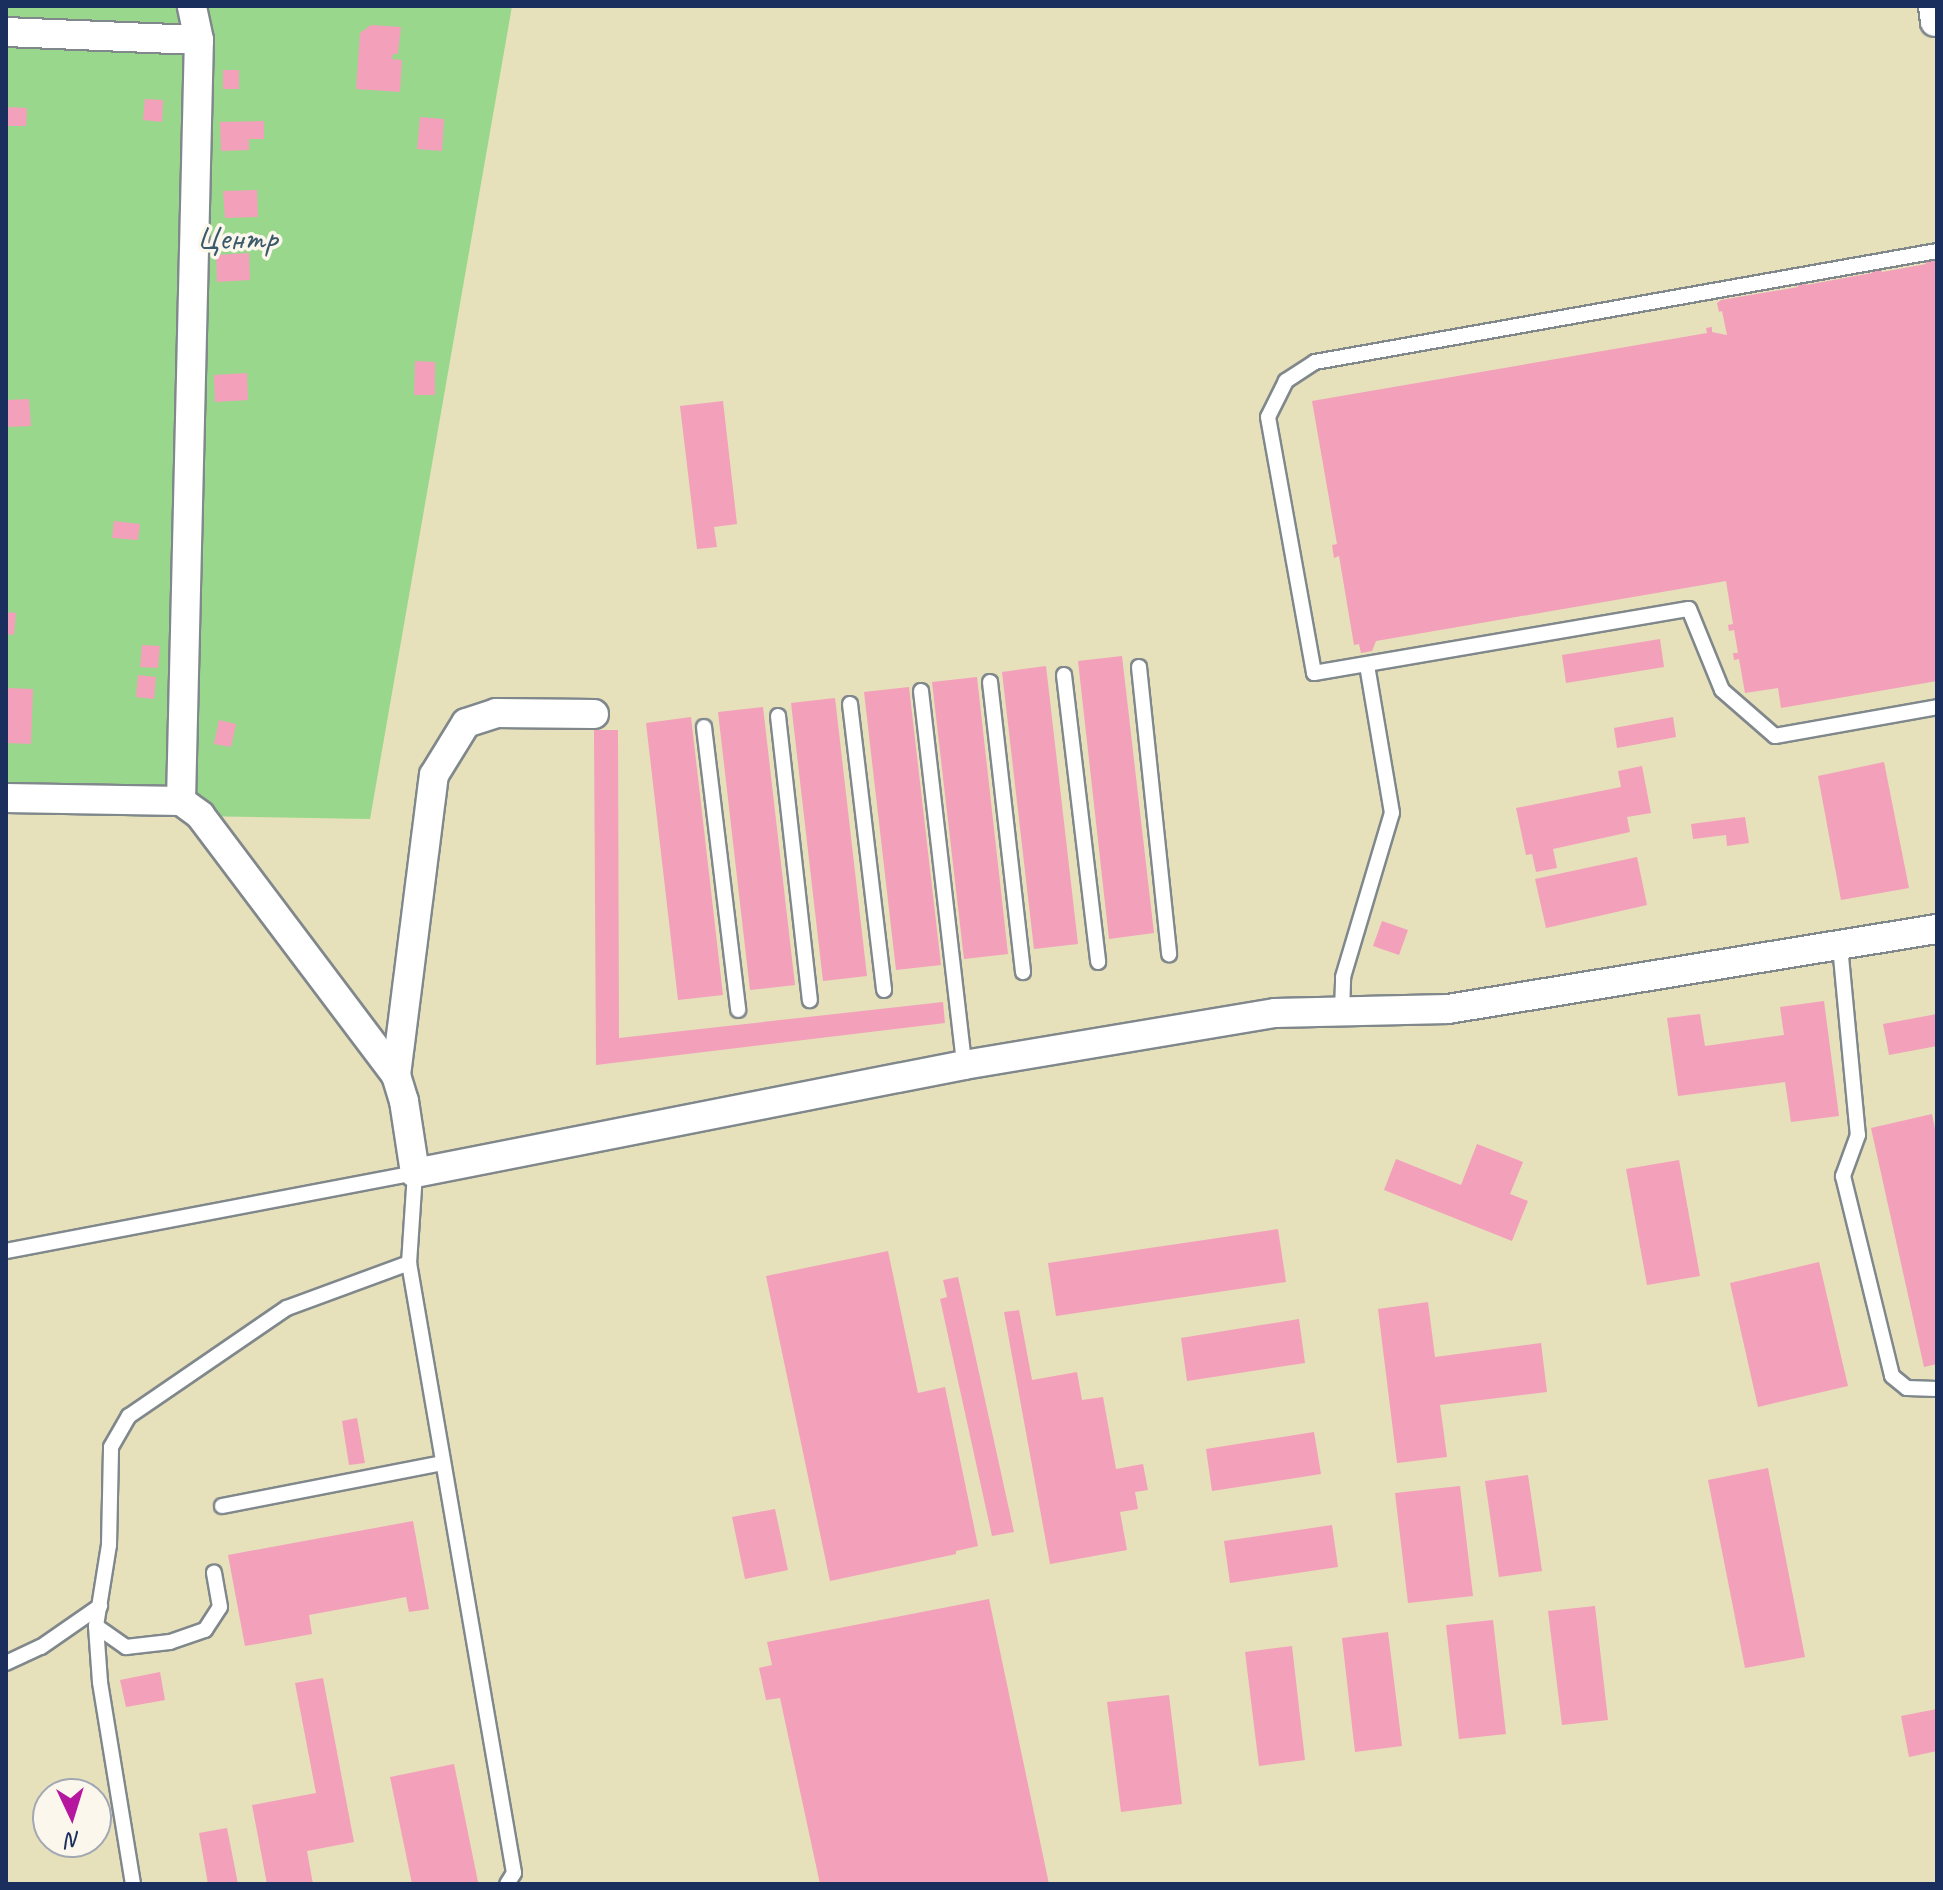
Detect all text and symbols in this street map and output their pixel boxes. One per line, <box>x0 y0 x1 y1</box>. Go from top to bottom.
park label: Центр <box>197 218 277 258</box>
north arrow <box>32 1778 112 1858</box>
text: N <box>66 1826 81 1854</box>

